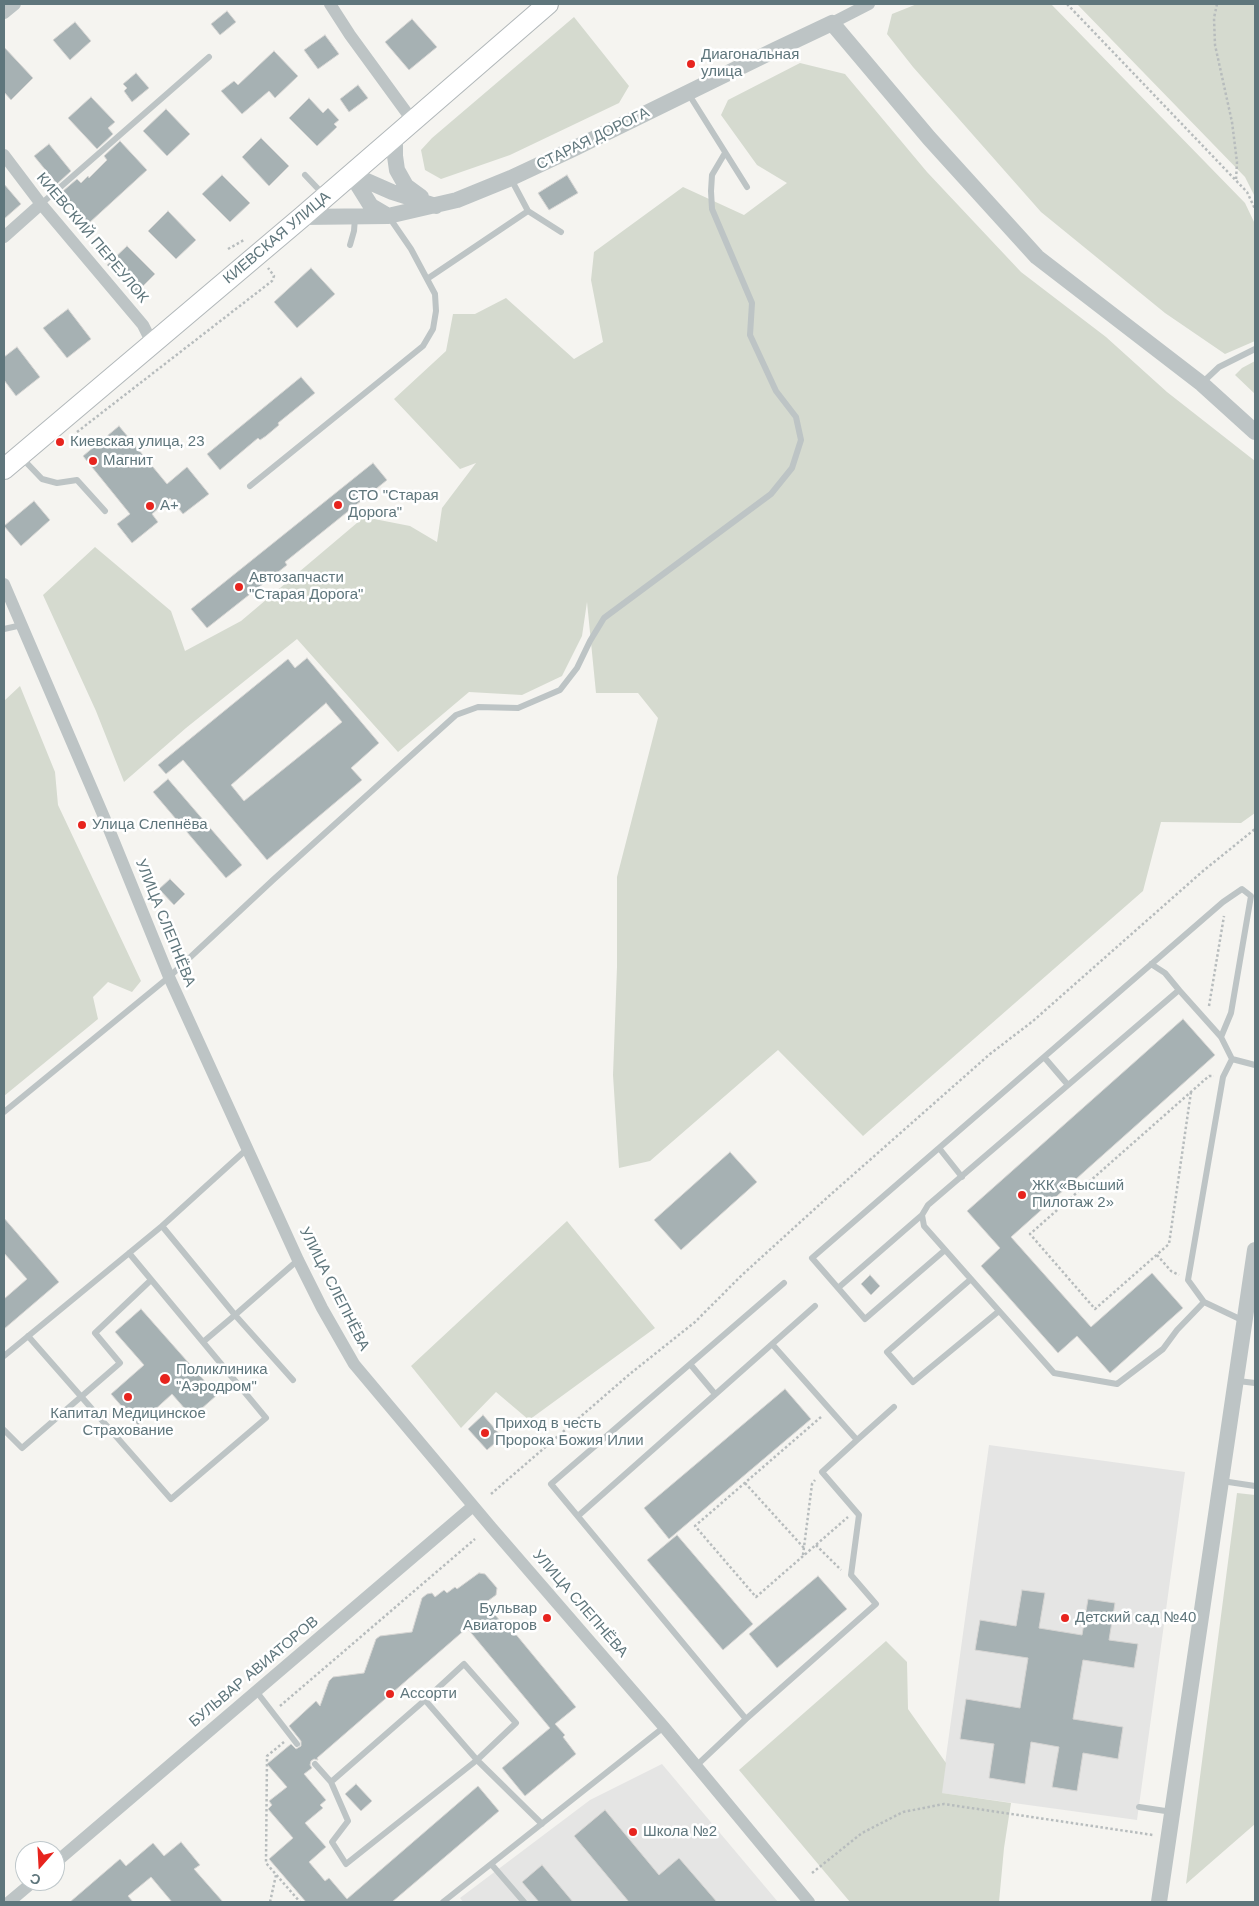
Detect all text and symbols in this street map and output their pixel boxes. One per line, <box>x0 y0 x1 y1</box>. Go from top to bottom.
place label: Диагональная улица <box>701 46 799 81</box>
marker: Диагональная улица <box>685 58 697 70</box>
street label: СТАРАЯ ДОРОГА <box>534 104 652 174</box>
street label: КИЕВСКИЙ ПЕРЕУЛОК <box>32 169 152 307</box>
street label: КИЕВСКАЯ УЛИЦА <box>220 188 334 288</box>
place label: Киевская улица, 23 <box>70 433 205 451</box>
marker: Киевская улица, 23 <box>54 436 66 448</box>
place label: Магнит <box>103 452 153 470</box>
marker: Магнит <box>87 455 99 467</box>
place label: СТО "Старая Дорога" <box>348 487 439 522</box>
place label: А+ <box>160 497 179 515</box>
marker: СТО "Старая Дорога" <box>332 499 344 511</box>
marker: А+ <box>144 500 156 512</box>
place label: Автозапчасти "Старая Дорога" <box>249 569 363 604</box>
marker: Автозапчасти "Старая Дорога" <box>233 581 245 593</box>
place label: Улица Слепнёва <box>92 816 208 834</box>
marker: Улица Слепнёва <box>76 819 88 831</box>
street label: УЛИЦА СЛЕПНЁВА <box>131 856 199 990</box>
place label: ЖК «Высший Пилотаж 2» <box>1032 1177 1124 1212</box>
marker: ЖК «Высший Пилотаж 2» <box>1016 1189 1028 1201</box>
street label: УЛИЦА СЛЕПНЁВА <box>295 1224 373 1354</box>
place label: Поликлиника "Аэродром" <box>176 1361 268 1396</box>
marker: Поликлиника "Аэродром" <box>158 1372 172 1386</box>
marker: Капитал Медицинское Страхование <box>122 1391 134 1403</box>
place label: Капитал Медицинское Страхование <box>50 1405 206 1440</box>
place label: Приход в честь Пророка Божия Илии <box>495 1415 644 1450</box>
marker: Приход в честь Пророка Божия Илии <box>479 1427 491 1439</box>
street label: УЛИЦА СЛЕПНЁВА <box>529 1547 631 1661</box>
place label: Бульвар Авиаторов <box>463 1600 537 1635</box>
place label: Детский сад №40 <box>1075 1609 1196 1627</box>
marker: Бульвар Авиаторов <box>541 1612 553 1624</box>
marker: Детский сад №40 <box>1059 1612 1071 1624</box>
street label: БУЛЬВАР АВИАТОРОВ <box>186 1613 322 1731</box>
place label: Ассорти <box>400 1685 457 1703</box>
marker: Ассорти <box>384 1688 396 1700</box>
place label: Школа №2 <box>643 1823 717 1841</box>
marker: Школа №2 <box>627 1826 639 1838</box>
north arrow <box>15 1841 65 1891</box>
text: С <box>28 1870 43 1888</box>

